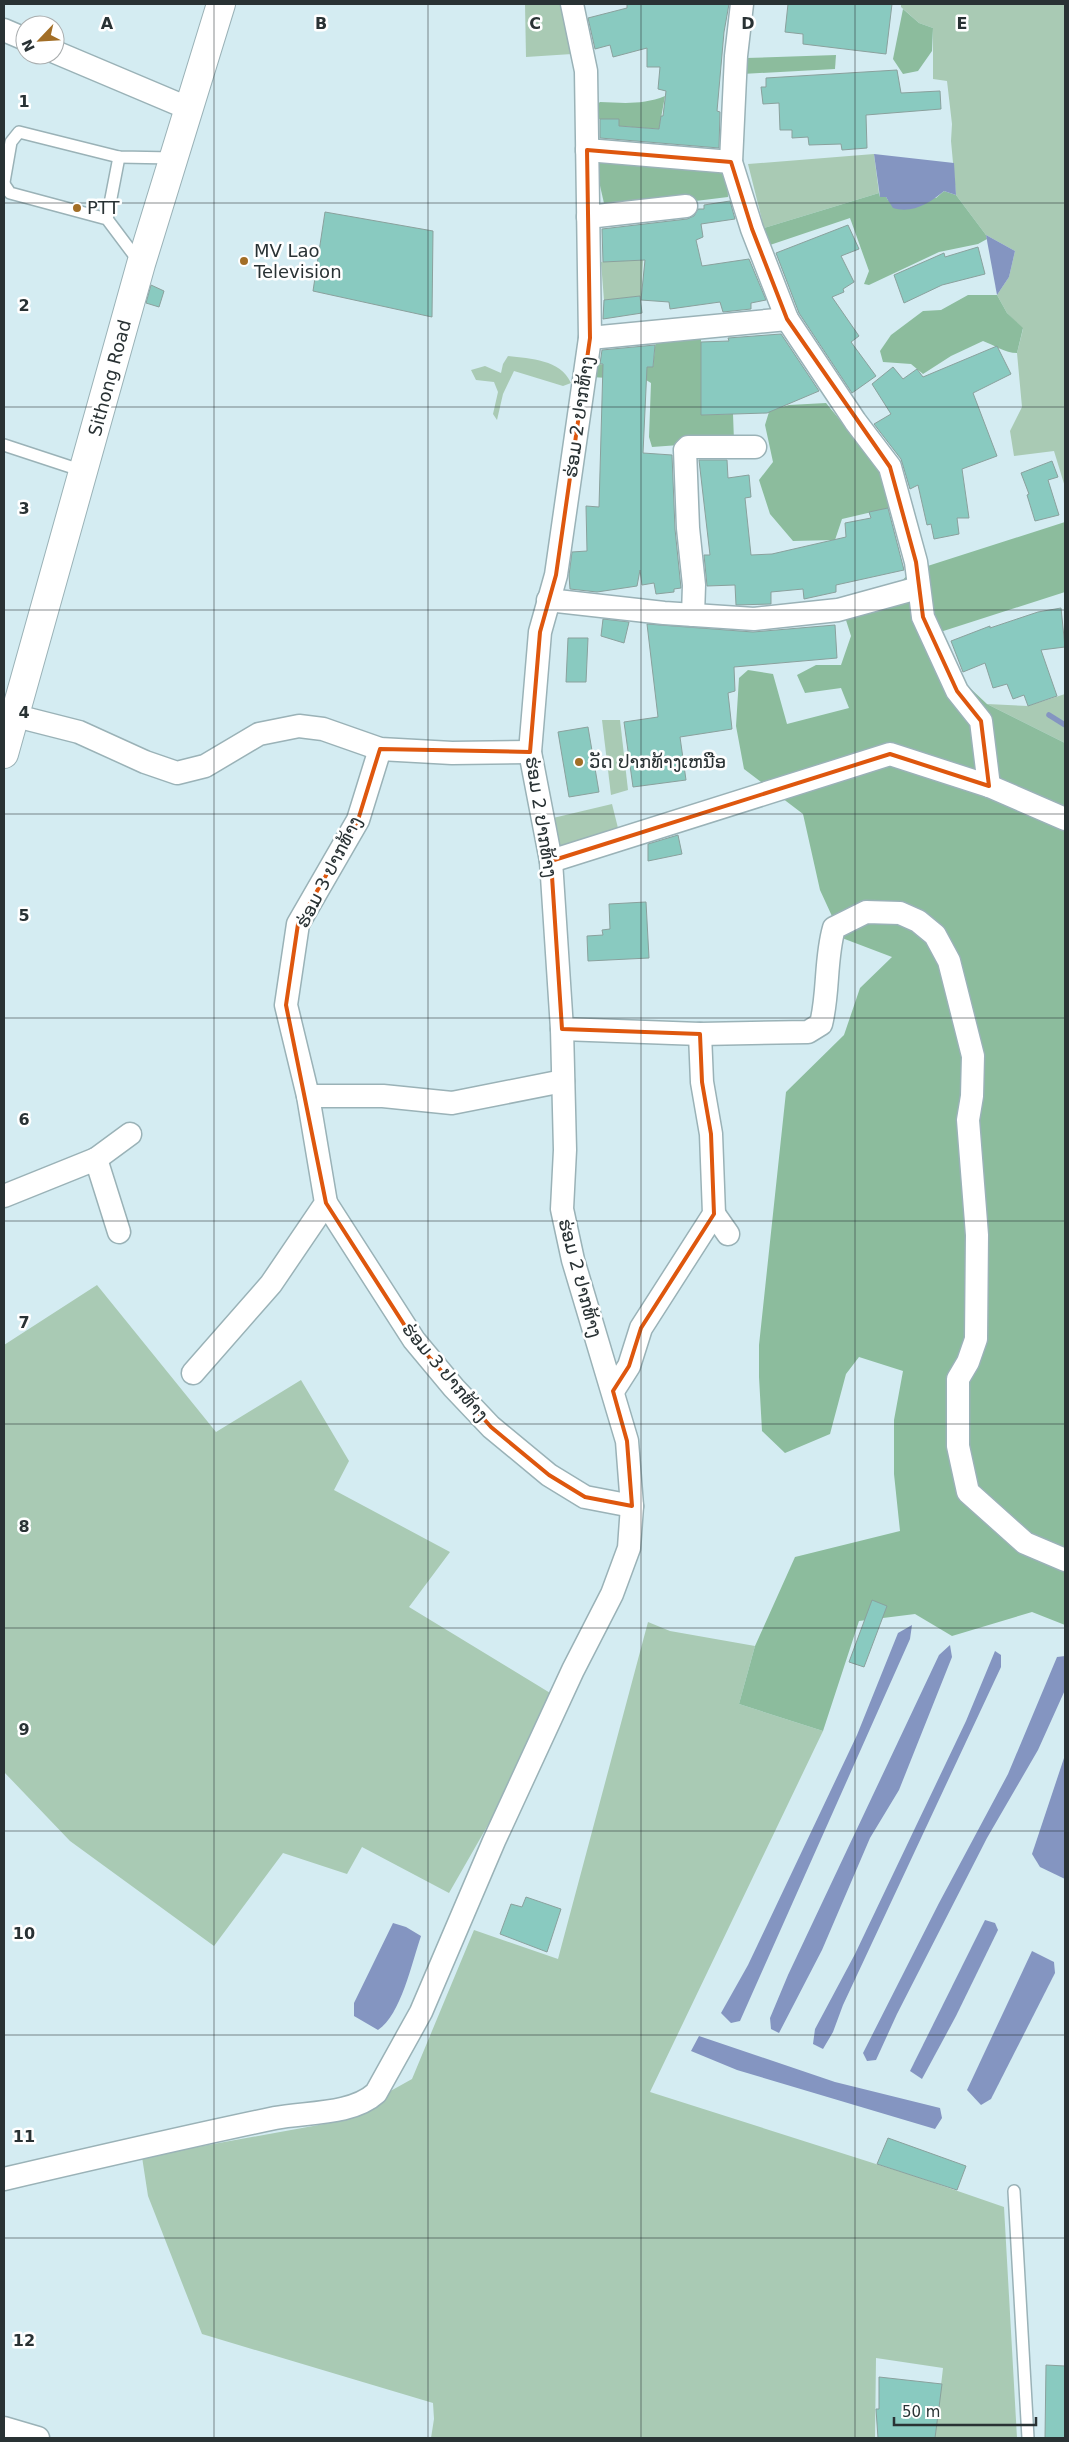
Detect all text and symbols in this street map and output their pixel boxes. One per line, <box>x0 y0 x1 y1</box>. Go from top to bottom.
text: A <box>101 14 114 33</box>
text: B <box>315 14 327 33</box>
text: C <box>529 14 541 33</box>
text: D <box>741 14 755 33</box>
text: E <box>957 14 967 33</box>
north arrow <box>15 15 65 65</box>
text: N <box>18 37 38 54</box>
text: 1 <box>18 92 30 111</box>
place label: PTT <box>87 197 121 218</box>
marker: PTT <box>71 202 83 214</box>
place label: MV Lao Television <box>253 240 342 282</box>
marker: MV Lao Television <box>238 255 250 267</box>
text: 2 <box>18 296 30 315</box>
street label: Sithong Road <box>84 317 135 438</box>
street label: ຮ່ອມ 2 ປາກທ້າງ <box>560 355 597 479</box>
text: 3 <box>18 499 30 518</box>
text: 4 <box>18 703 30 722</box>
place label: ວັດ ປາກທ້າງເຫນືອ <box>589 751 726 772</box>
street label: ຮ່ອມ 2 ປາກທ້າງ <box>522 755 561 879</box>
marker: ວັດ ປາກທ້າງເຫນືອ <box>573 756 585 768</box>
street label: ຮ່ອມ 3 ປາກທ້າງ <box>291 812 366 931</box>
text: 5 <box>18 906 30 925</box>
text: 6 <box>18 1110 30 1129</box>
street label: ຮ່ອມ 2 ປາກທ້າງ <box>554 1216 606 1340</box>
text: 7 <box>18 1313 30 1332</box>
street label: ຮ່ອມ 3 ປາກທ້າງ <box>398 1318 493 1425</box>
text: 8 <box>18 1517 30 1536</box>
text: 9 <box>18 1720 30 1739</box>
text: 10 <box>13 1924 35 1943</box>
text: 11 <box>13 2127 35 2146</box>
text: 12 <box>13 2331 35 2350</box>
scale bar <box>894 2394 1036 2426</box>
text: 50 m <box>902 2403 940 2421</box>

